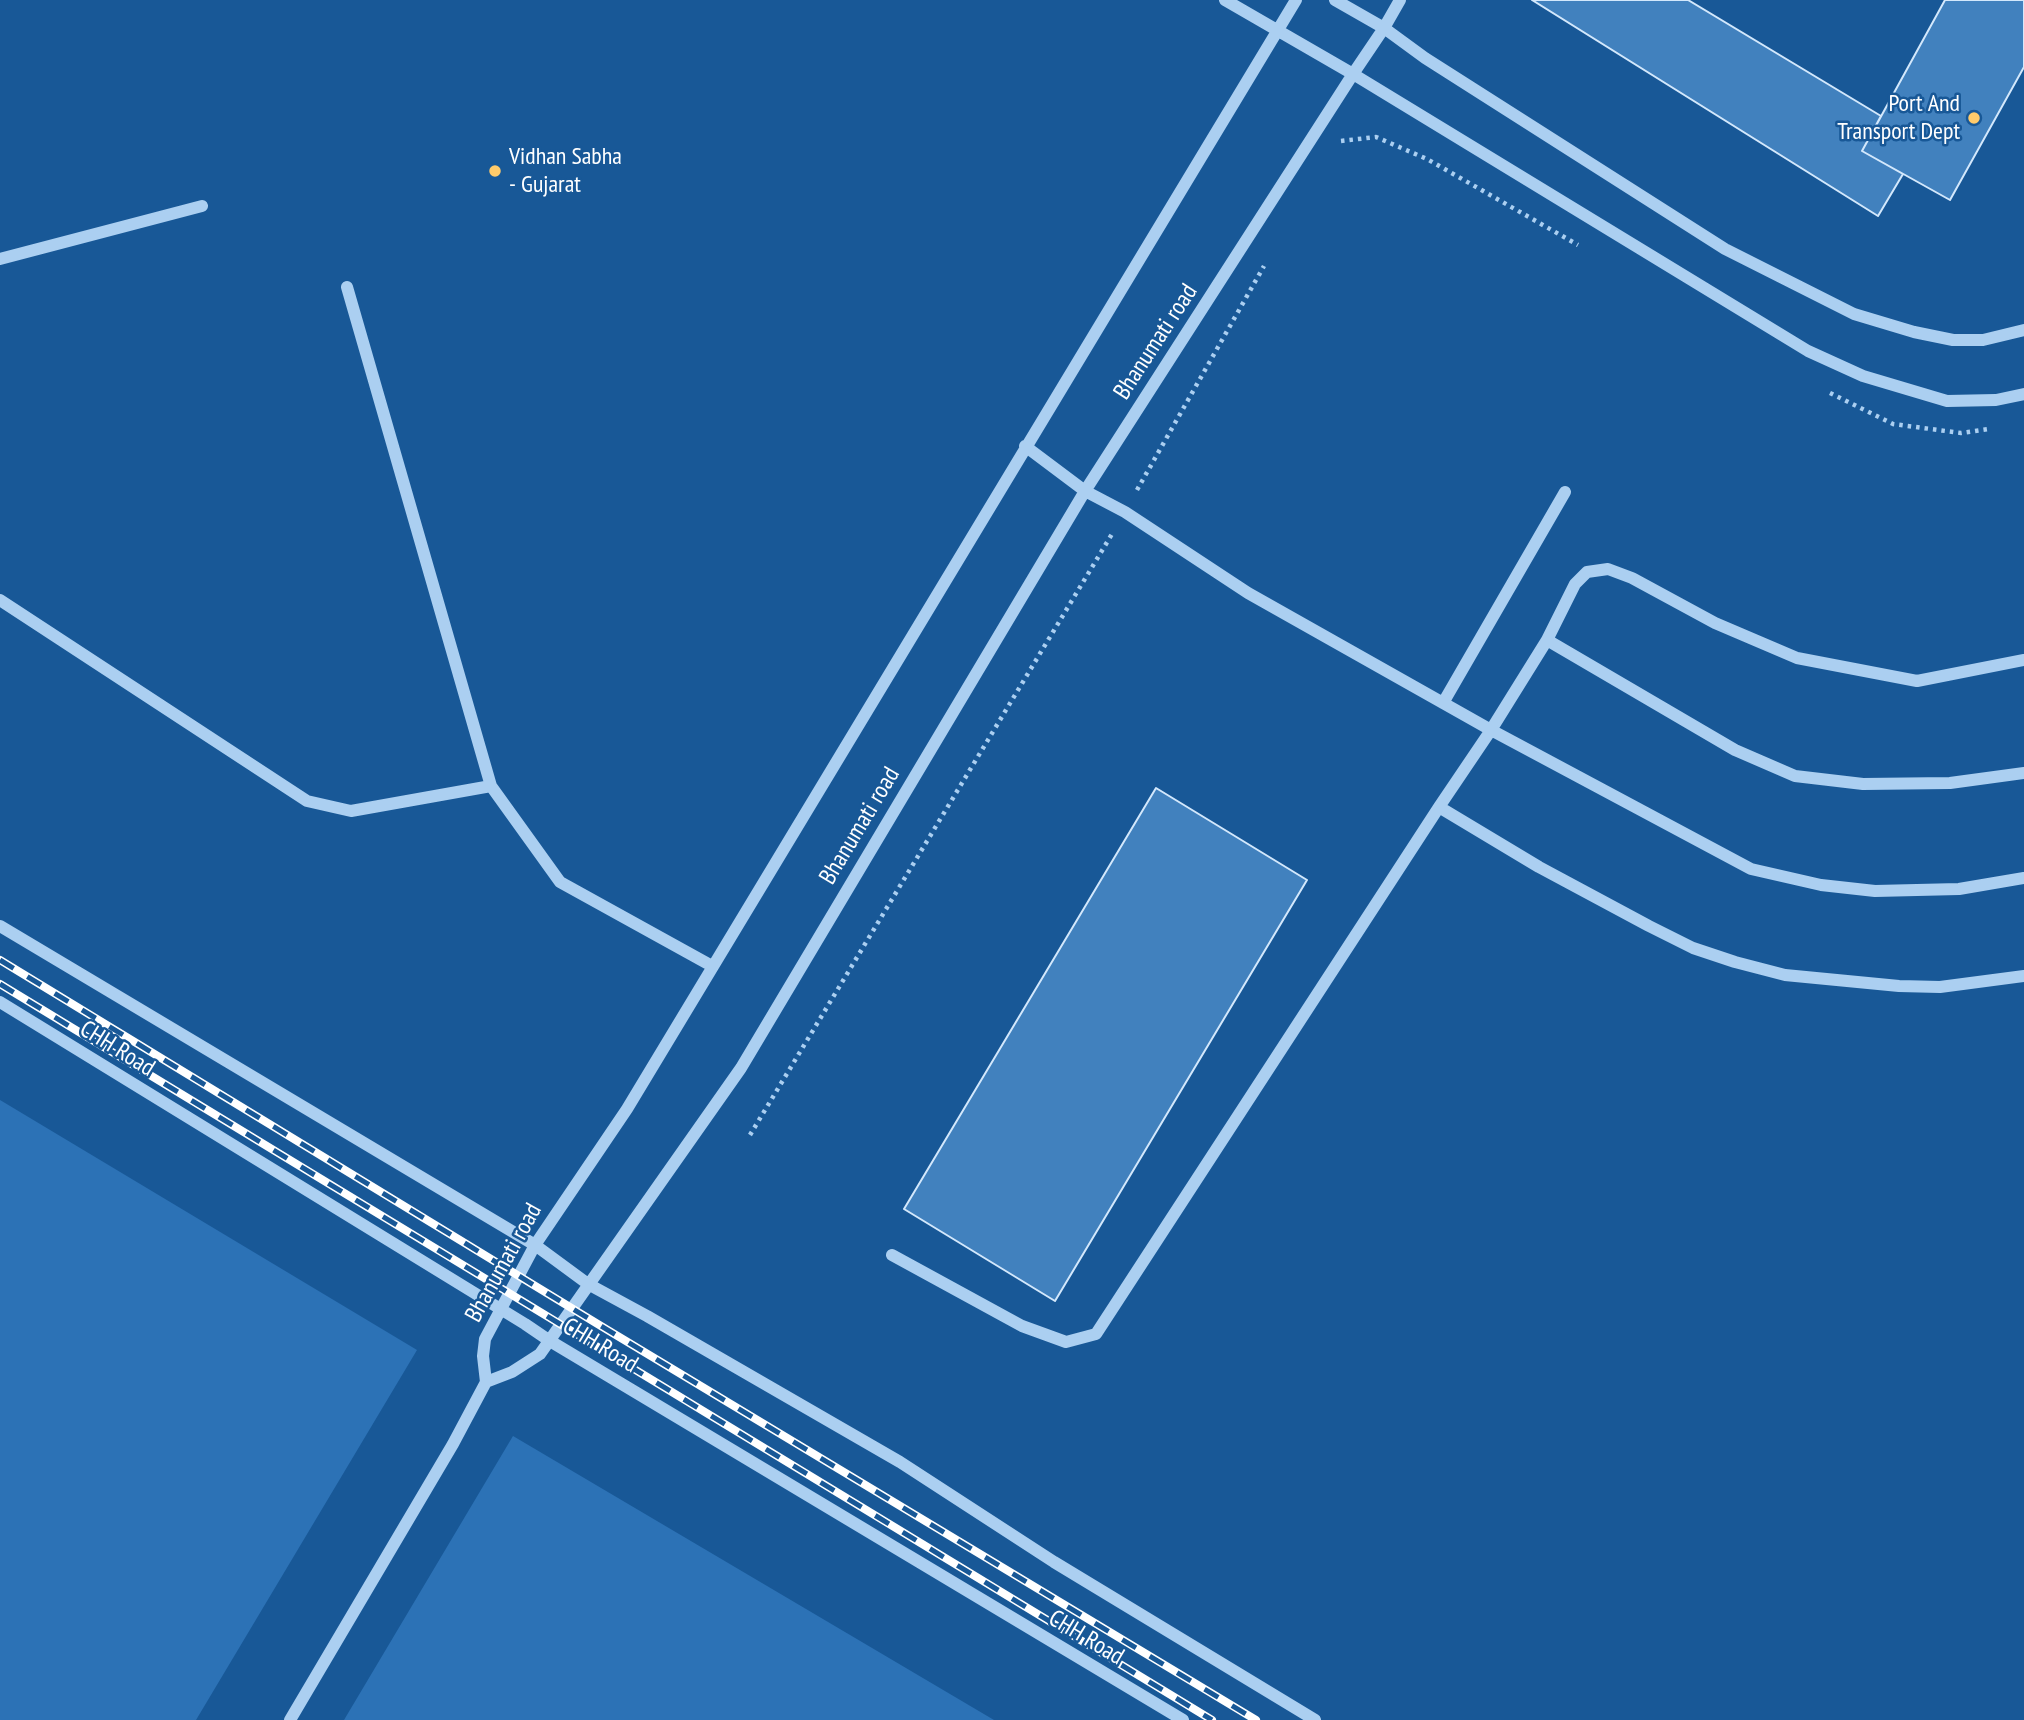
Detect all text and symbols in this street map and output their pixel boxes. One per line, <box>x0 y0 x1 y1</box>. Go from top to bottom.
place label: Port And Transport Dept <box>1837 90 1960 146</box>
marker: Port And Transport Dept <box>1966 110 1982 126</box>
place label: Vidhan Sabha - Gujarat <box>509 143 622 199</box>
marker: Vidhan Sabha - Gujarat <box>487 163 503 179</box>
street label: Bhanumati road <box>1108 279 1204 405</box>
street label: Bhanumati road <box>814 762 906 890</box>
street label: CHH Road <box>74 1015 160 1083</box>
street label: Bhanumati road <box>460 1199 548 1327</box>
street label: CHH Road <box>557 1312 643 1380</box>
street label: CHH Road <box>1043 1604 1129 1672</box>

